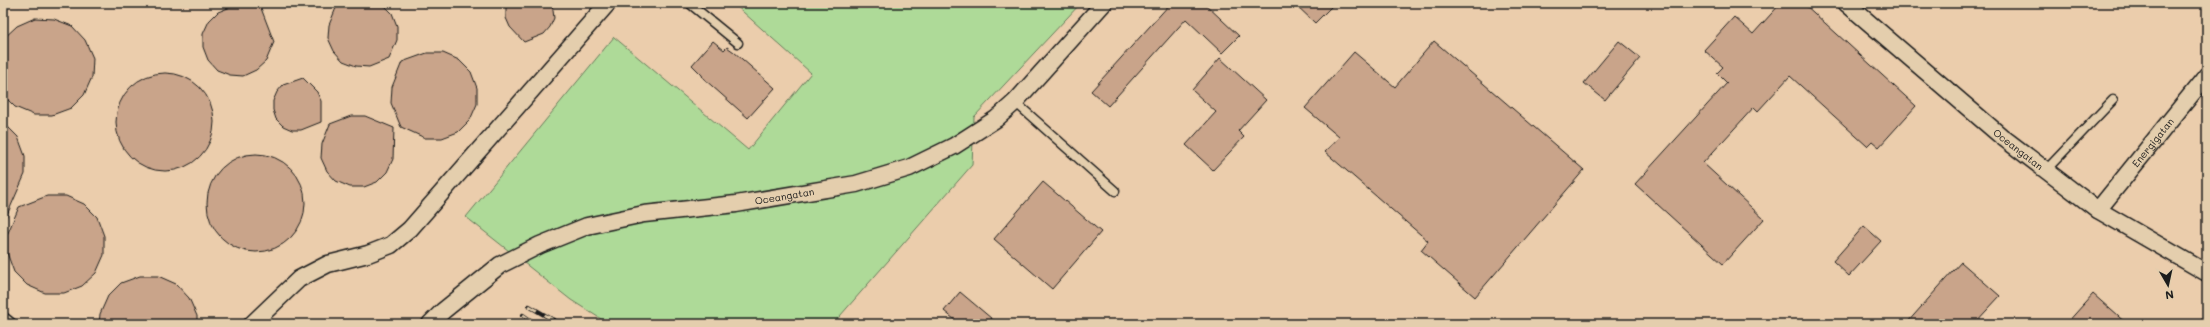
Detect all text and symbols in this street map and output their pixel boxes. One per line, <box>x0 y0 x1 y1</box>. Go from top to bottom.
street label: Energigatan <box>2128 115 2177 170</box>
street label: Oceangatan <box>1990 125 2046 173</box>
street label: Oceangatan <box>754 184 815 208</box>
north arrow <box>2148 265 2188 305</box>
text: N <box>2164 287 2175 303</box>

